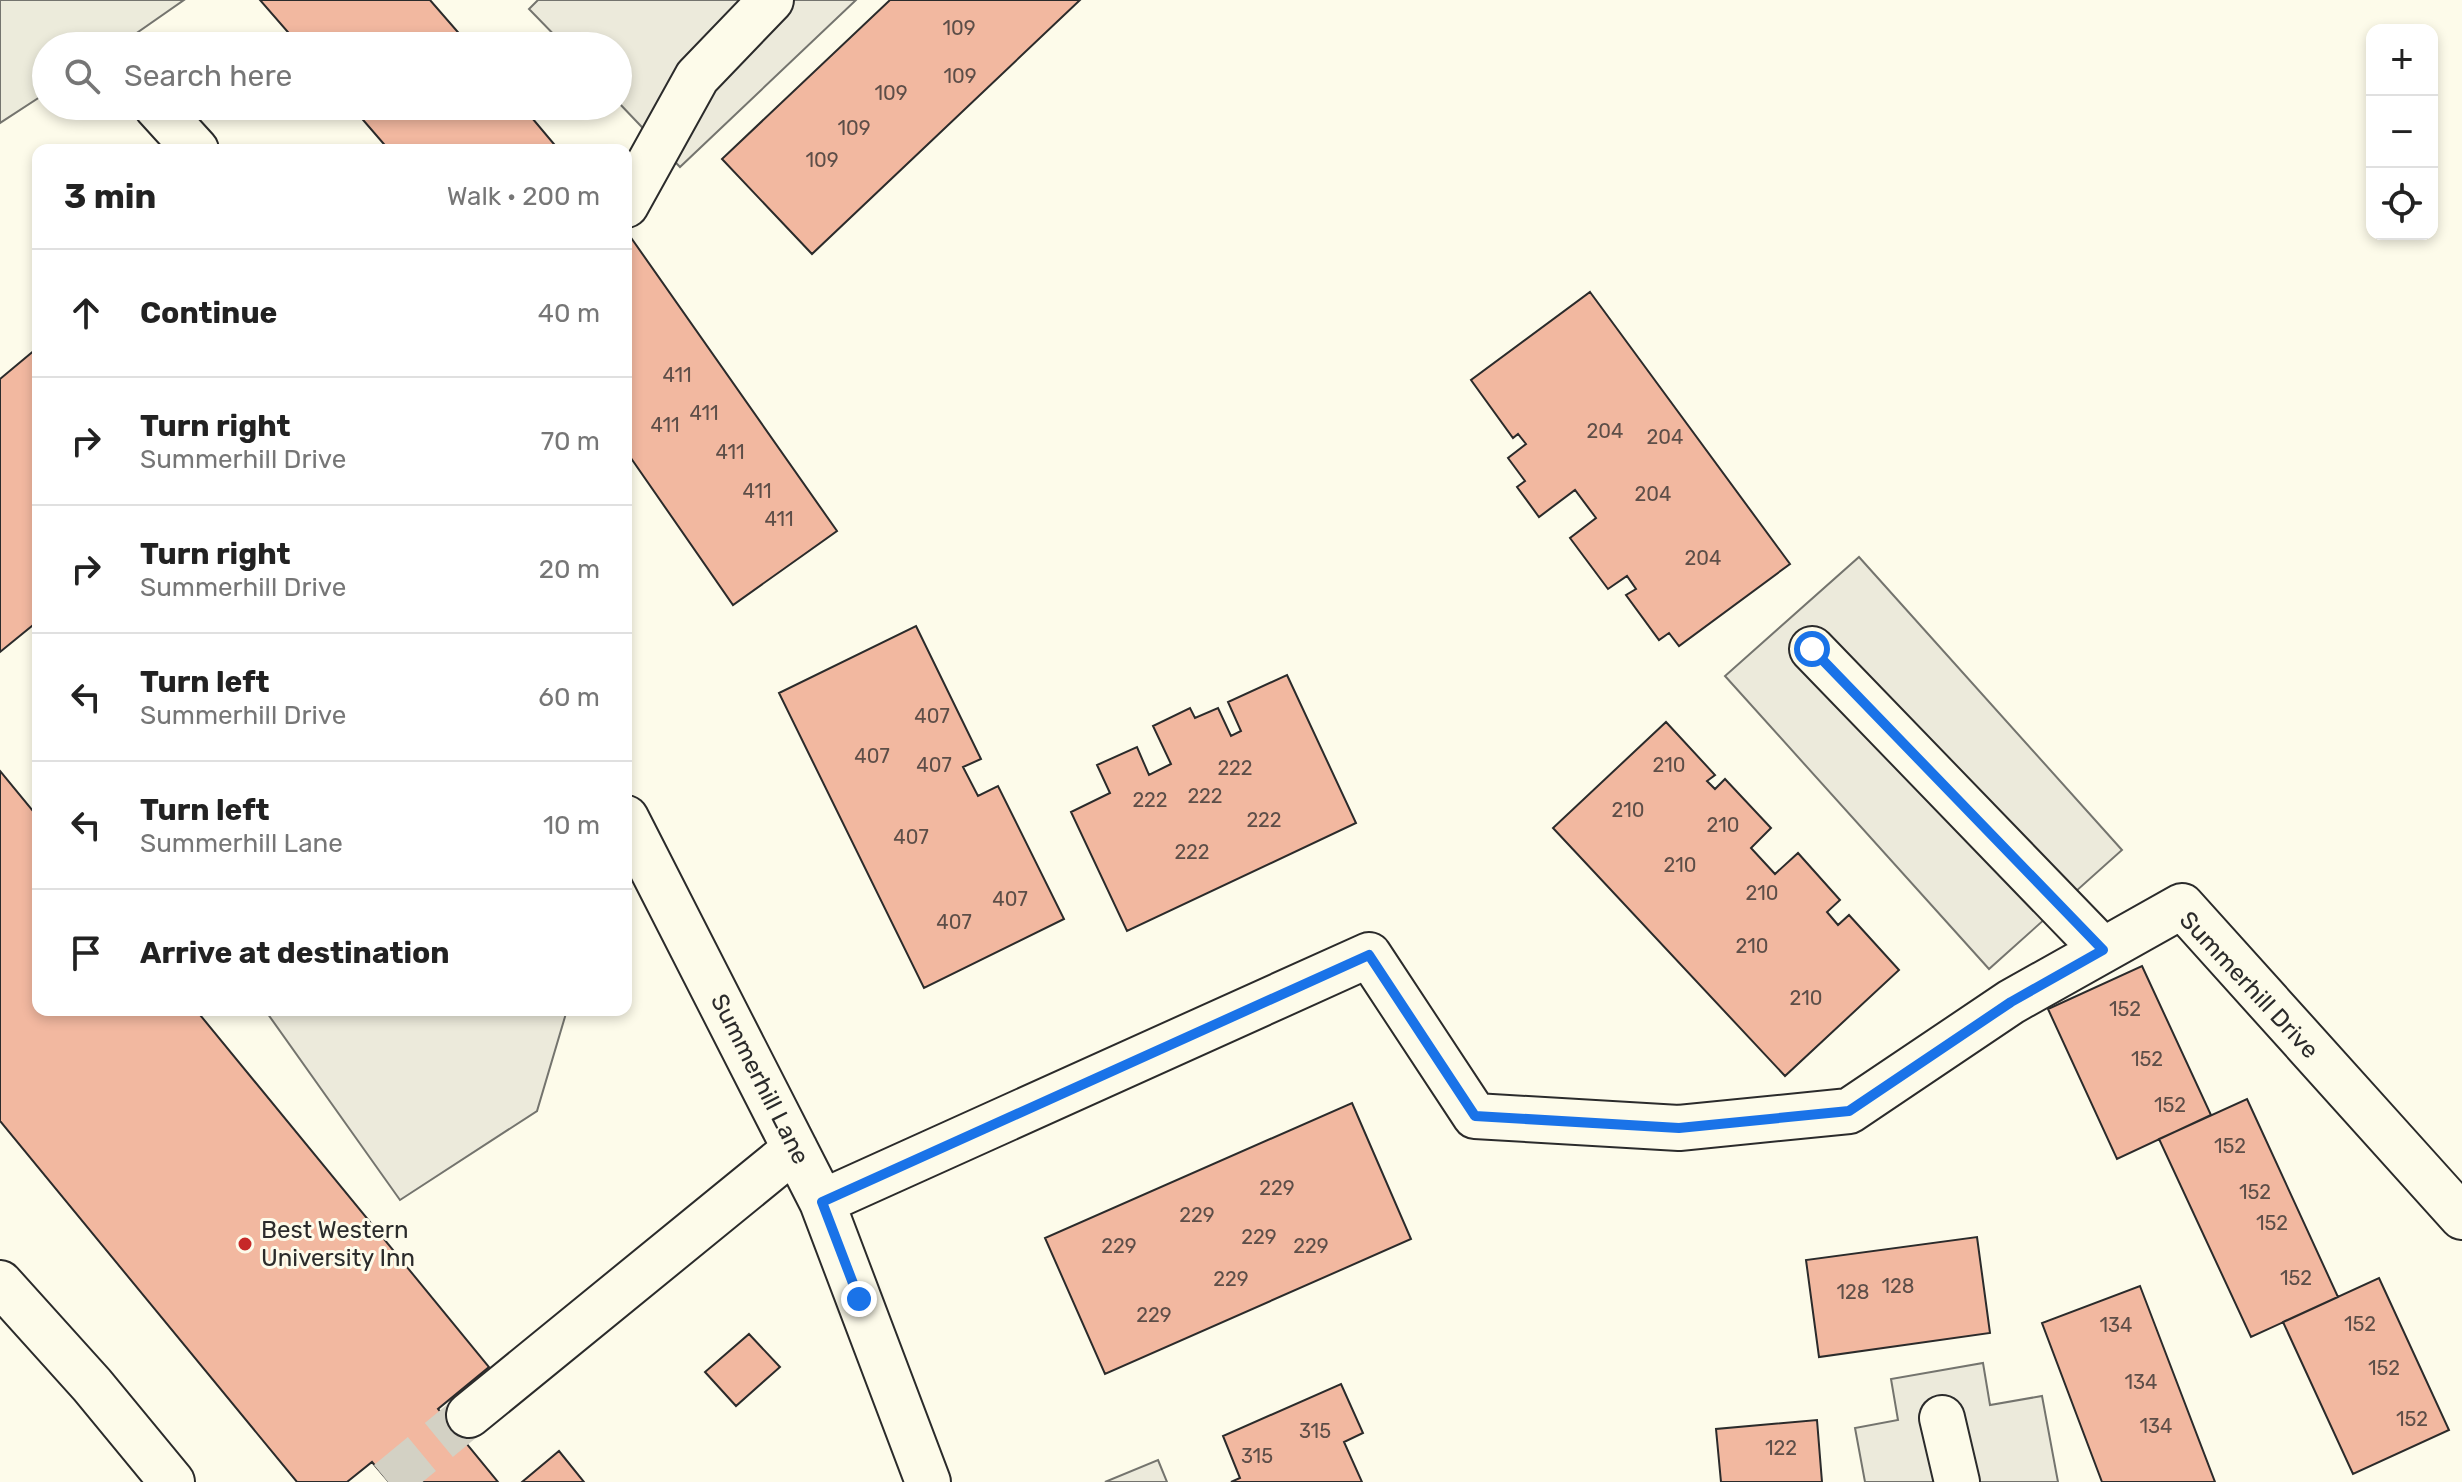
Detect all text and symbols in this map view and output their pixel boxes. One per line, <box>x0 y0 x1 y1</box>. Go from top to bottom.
house number: 109 <box>942 16 976 40</box>
map controls <box>2366 24 2438 240</box>
button: + <box>2366 24 2438 96</box>
search box <box>32 32 632 120</box>
icon: search <box>60 54 104 98</box>
text: Search here <box>124 58 292 94</box>
house number: 109 <box>943 64 977 88</box>
house number: 109 <box>874 81 908 105</box>
button: − <box>2366 96 2438 168</box>
house number: 109 <box>837 116 871 140</box>
house number: 109 <box>805 148 839 172</box>
button: locate <box>2366 168 2438 240</box>
text: 3 min <box>64 176 156 217</box>
text: Walk · 200 m <box>447 181 600 212</box>
icon: ahead <box>64 291 108 335</box>
text: Continue <box>140 295 277 331</box>
text: 40 m <box>538 298 600 329</box>
house number: 411 <box>662 363 692 387</box>
house number: 411 <box>689 401 719 425</box>
text: Turn right <box>140 408 291 444</box>
house number: 411 <box>650 413 680 437</box>
icon: right <box>64 419 108 463</box>
house number: 204 <box>1587 419 1623 443</box>
house number: 204 <box>1647 425 1683 449</box>
text: 70 m <box>541 426 600 457</box>
house number: 411 <box>715 440 745 464</box>
text: Summerhill Drive <box>140 444 346 475</box>
house number: 411 <box>742 479 772 503</box>
house number: 204 <box>1635 482 1671 506</box>
house number: 411 <box>764 507 794 531</box>
text: Turn right <box>140 536 291 572</box>
house number: 204 <box>1685 546 1721 570</box>
icon: right <box>64 547 108 591</box>
text: 20 m <box>539 554 600 585</box>
text: Summerhill Drive <box>140 572 346 603</box>
route start <box>1794 631 1830 667</box>
text: Turn left <box>140 664 270 700</box>
icon: left <box>64 675 108 719</box>
text: 60 m <box>538 682 600 713</box>
text: Summerhill Drive <box>140 700 346 731</box>
house number: 407 <box>914 704 950 728</box>
house number: 407 <box>854 744 890 768</box>
house number: 407 <box>916 753 952 777</box>
house number: 210 <box>1653 753 1686 777</box>
house number: 222 <box>1217 756 1253 780</box>
house number: 222 <box>1187 784 1223 808</box>
house number: 222 <box>1132 788 1168 812</box>
text: Turn left <box>140 792 270 828</box>
house number: 210 <box>1612 798 1645 822</box>
icon: left <box>64 803 108 847</box>
house number: 222 <box>1246 808 1282 832</box>
text: 10 m <box>543 810 600 841</box>
house number: 210 <box>1707 813 1740 837</box>
house number: 407 <box>893 825 929 849</box>
text: Summerhill Lane <box>140 828 343 859</box>
house number: 222 <box>1174 840 1210 864</box>
house number: 210 <box>1664 853 1697 877</box>
house number: 210 <box>1746 881 1779 905</box>
house number: 407 <box>992 887 1028 911</box>
street label: Summerhill Drive <box>2174 906 2324 1064</box>
house number: 407 <box>936 910 972 934</box>
icon: arrive <box>64 931 108 975</box>
house number: 210 <box>1736 934 1769 958</box>
text: Arrive at destination <box>140 935 450 971</box>
house number: 210 <box>1790 986 1823 1010</box>
street label: Summerhill Lane <box>705 989 815 1169</box>
house number: 152 <box>2109 997 2141 1021</box>
house number: 152 <box>2131 1047 2163 1071</box>
house number: 152 <box>2154 1093 2186 1117</box>
house number: 152 <box>2214 1134 2246 1158</box>
house number: 229 <box>1259 1176 1295 1200</box>
house number: 152 <box>2239 1180 2271 1204</box>
house number: 229 <box>1179 1203 1215 1227</box>
house number: 152 <box>2256 1211 2288 1235</box>
place label: Best Western University Inn <box>261 1216 415 1272</box>
house number: 229 <box>1241 1225 1277 1249</box>
house number: 229 <box>1101 1234 1137 1258</box>
house number: 229 <box>1293 1234 1329 1258</box>
marker: Best Western University Inn <box>236 1235 254 1253</box>
house number: 152 <box>2280 1266 2312 1290</box>
house number: 229 <box>1213 1267 1249 1291</box>
house number: 128 <box>1881 1274 1915 1298</box>
house number: 128 <box>1836 1280 1870 1304</box>
route end <box>841 1281 877 1317</box>
house number: 229 <box>1136 1303 1172 1327</box>
house number: 152 <box>2344 1312 2376 1336</box>
house number: 134 <box>2100 1313 2133 1337</box>
house number: 152 <box>2368 1356 2400 1380</box>
house number: 134 <box>2125 1370 2158 1394</box>
house number: 152 <box>2396 1407 2428 1431</box>
house number: 134 <box>2140 1414 2173 1438</box>
house number: 315 <box>1299 1419 1331 1443</box>
house number: 122 <box>1765 1436 1797 1460</box>
house number: 315 <box>1241 1444 1273 1468</box>

